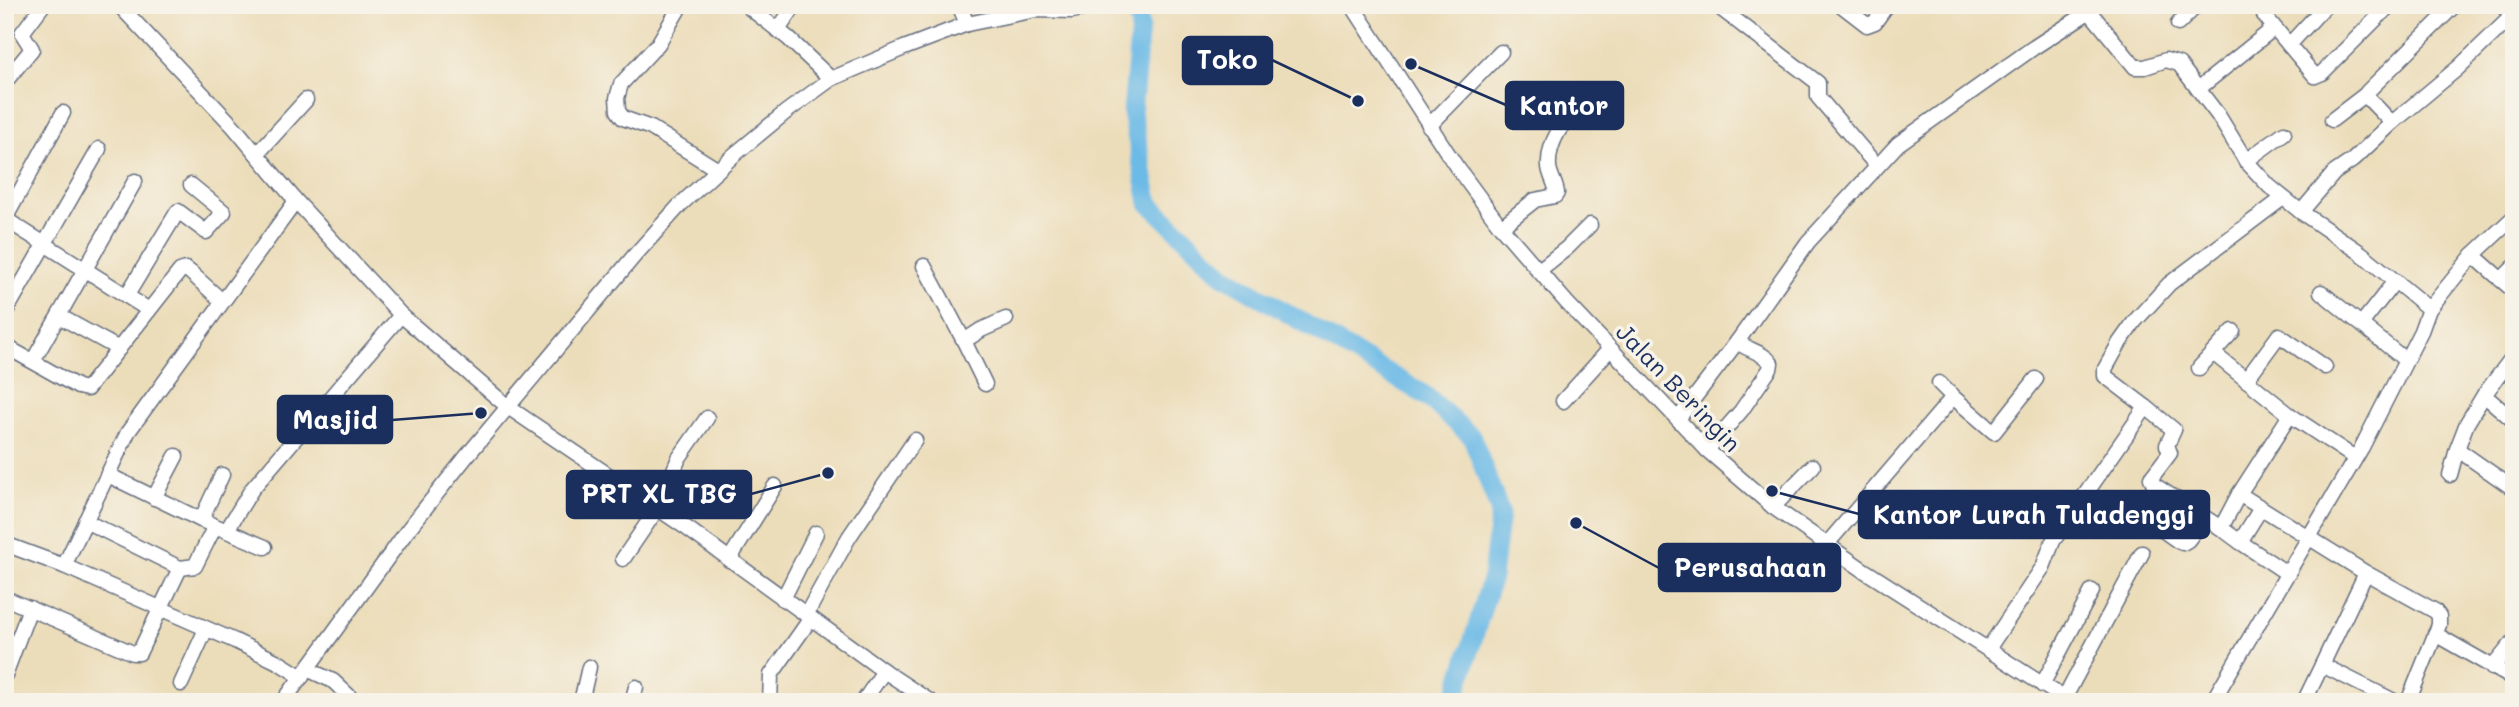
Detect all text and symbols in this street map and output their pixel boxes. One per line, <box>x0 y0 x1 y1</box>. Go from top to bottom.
callout: Toko <box>1183 37 1272 84</box>
text: Toko <box>1197 42 1257 76</box>
callout: Kantor <box>1506 82 1623 129</box>
text: Kantor <box>1520 88 1608 122</box>
street label: Jalan Beringin <box>1610 316 1748 458</box>
callout: Masjid <box>278 396 392 443</box>
text: Masjid <box>292 402 378 436</box>
callout: PRT XL TBG <box>567 471 751 518</box>
text: PRT XL TBG <box>581 476 737 510</box>
callout: Kantor Lurah Tuladenggi <box>1859 491 2209 538</box>
text: Kantor Lurah Tuladenggi <box>1873 497 2195 531</box>
callout: Perusahaan <box>1659 544 1840 591</box>
text: Perusahaan <box>1674 550 1826 584</box>

